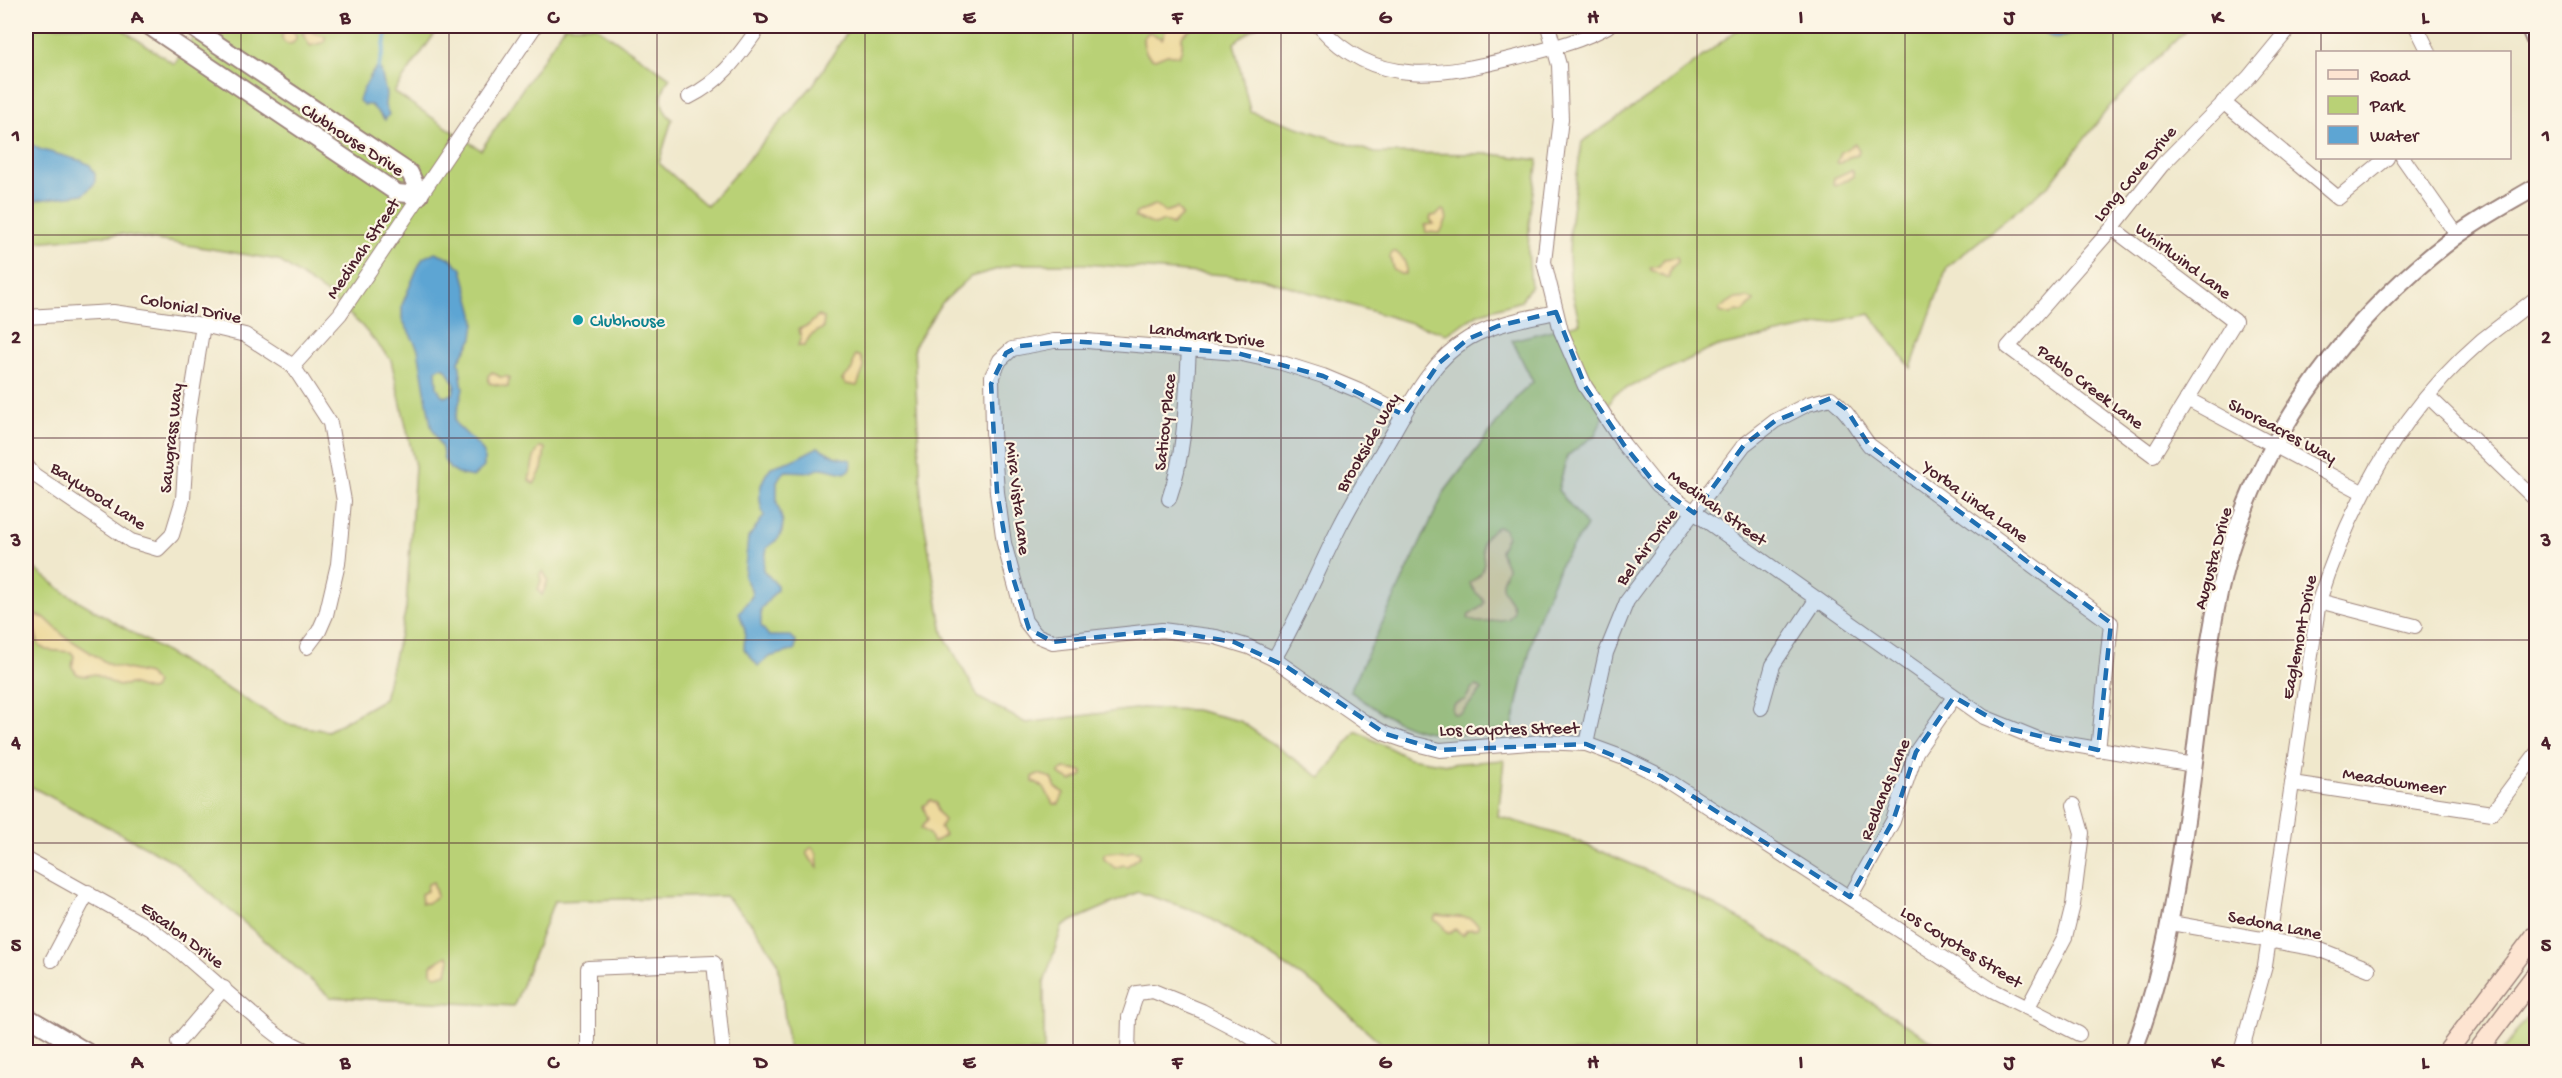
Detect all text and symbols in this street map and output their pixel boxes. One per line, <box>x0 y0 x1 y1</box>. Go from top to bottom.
text: A <box>130 8 145 31</box>
text: B <box>339 8 351 31</box>
text: C <box>547 8 561 31</box>
text: D <box>752 8 768 31</box>
text: E <box>963 8 977 31</box>
text: F <box>1171 8 1184 31</box>
text: G <box>1379 8 1393 31</box>
text: H <box>1587 8 1599 31</box>
text: I <box>1799 8 1804 31</box>
text: J <box>2003 8 2016 31</box>
text: K <box>2210 8 2225 31</box>
text: L <box>2421 8 2430 31</box>
legend <box>2316 51 2511 159</box>
text: Road <box>2370 67 2411 88</box>
text: Park <box>2369 97 2406 118</box>
street label: Clubhouse Drive <box>296 100 408 183</box>
street label: Long Cove Drive <box>2090 122 2183 227</box>
text: 1 <box>11 126 20 149</box>
text: 1 <box>2541 126 2550 149</box>
text: Water <box>2370 127 2420 148</box>
street label: Medinah Street <box>323 194 406 304</box>
street label: Whirlwind Lane <box>2130 219 2235 305</box>
street label: Colonial Drive <box>138 289 243 330</box>
place label: Clubhouse <box>590 312 666 333</box>
marker: Clubhouse <box>571 313 585 327</box>
street label: Landmark Drive <box>1148 319 1266 354</box>
text: 2 <box>11 328 21 351</box>
text: 2 <box>2541 328 2551 351</box>
street label: Pablo Creek Lane <box>2031 340 2148 435</box>
street label: Saticoy Place <box>1151 372 1182 472</box>
street label: Sawgrass Way <box>156 382 189 494</box>
street label: Brookside Way <box>1332 390 1406 497</box>
street label: Shoreacres Way <box>2224 395 2340 470</box>
street label: Mira Vista Lane <box>999 441 1034 557</box>
street label: Yorba Linda Lane <box>1916 456 2032 549</box>
street label: Baywood Lane <box>45 458 150 536</box>
street label: Medinah Street <box>1663 466 1771 553</box>
street label: Bel Air Drive <box>1612 504 1684 591</box>
street label: Augusta Drive <box>2191 504 2238 612</box>
text: 3 <box>10 531 21 554</box>
text: 3 <box>2540 531 2551 554</box>
street label: Eaglemont Drive <box>2278 573 2323 701</box>
street label: Los Coyotes Street <box>1439 719 1581 742</box>
text: 4 <box>10 733 21 756</box>
text: 4 <box>2540 733 2551 756</box>
street label: Redlands Lane <box>1856 735 1916 844</box>
street label: Meadowmeer <box>2341 764 2448 801</box>
street label: Escalon Drive <box>136 898 228 975</box>
street label: Los Coyotes Street <box>1896 902 2027 995</box>
street label: Sedona Lane <box>2226 907 2324 946</box>
text: 5 <box>11 936 22 959</box>
text: 5 <box>2541 936 2552 959</box>
text: A <box>130 1053 145 1076</box>
text: B <box>339 1053 351 1076</box>
text: C <box>547 1053 561 1076</box>
text: D <box>752 1053 768 1076</box>
text: E <box>963 1053 977 1076</box>
text: F <box>1171 1053 1184 1076</box>
text: G <box>1379 1053 1393 1076</box>
text: H <box>1587 1053 1599 1076</box>
text: I <box>1799 1053 1804 1076</box>
text: J <box>2003 1053 2016 1076</box>
text: K <box>2210 1053 2225 1076</box>
text: L <box>2421 1053 2430 1076</box>

